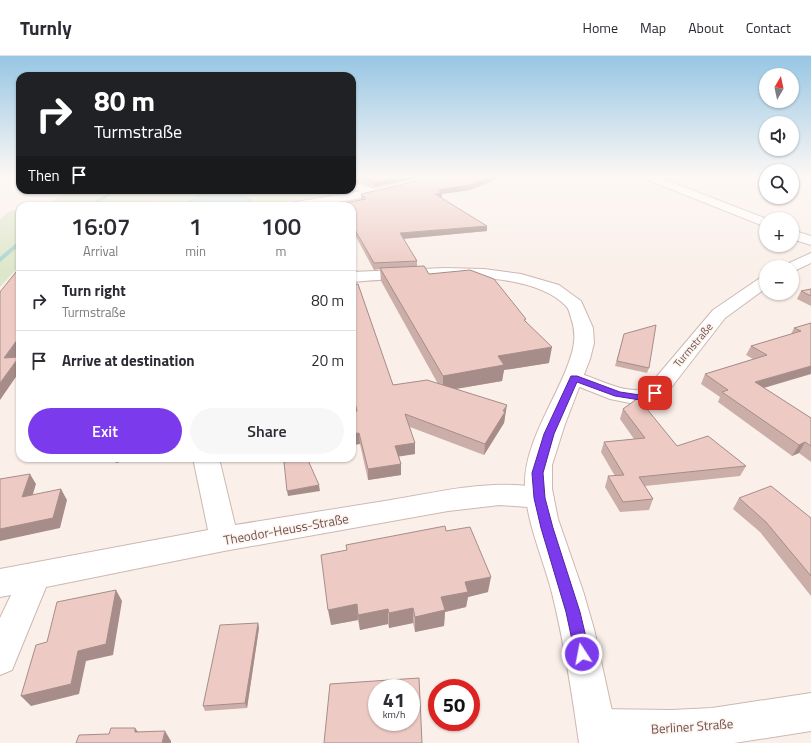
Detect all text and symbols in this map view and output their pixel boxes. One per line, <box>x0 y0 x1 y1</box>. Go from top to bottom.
text: Turnly <box>20 13 72 42</box>
text: Home <box>583 17 618 38</box>
text: Map <box>640 17 666 38</box>
text: About <box>688 17 724 38</box>
text: Contact <box>746 17 791 38</box>
north arrow <box>759 68 799 108</box>
map controls <box>759 68 799 300</box>
text: 80 m <box>94 79 155 122</box>
icon: right <box>28 88 80 140</box>
button: sound <box>759 116 799 156</box>
text: Turmstraße <box>94 118 182 145</box>
text: Then <box>28 164 60 187</box>
icon: arrive <box>68 164 90 186</box>
button: search <box>759 164 799 204</box>
text: 16:07 <box>71 208 130 244</box>
text: 1 <box>189 208 202 244</box>
text: 100 <box>261 208 301 244</box>
button: + <box>759 212 799 252</box>
text: Arrival <box>83 241 118 261</box>
text: min <box>185 241 206 261</box>
text: m <box>276 241 286 261</box>
button: − <box>759 260 799 300</box>
text: Turn right <box>62 279 126 302</box>
text: 80 m <box>311 289 344 312</box>
icon: right <box>28 290 50 312</box>
text: Turmstraße <box>62 302 126 322</box>
street label: Turmstraße <box>670 319 717 371</box>
text: Arrive at destination <box>62 349 195 372</box>
text: 20 m <box>311 349 344 372</box>
icon: arrive <box>28 350 50 372</box>
pin <box>638 376 672 410</box>
icon: arrive <box>644 382 666 404</box>
button: Exit <box>28 408 182 454</box>
button: Share <box>190 408 344 454</box>
street label: Theodor-Heuss-Straße <box>222 508 350 550</box>
position arrow <box>561 633 603 675</box>
speed limit sign: 50 <box>428 679 480 731</box>
text: 41 <box>383 684 405 715</box>
text: km/h <box>383 707 405 722</box>
street label: Berliner Straße <box>650 713 734 739</box>

